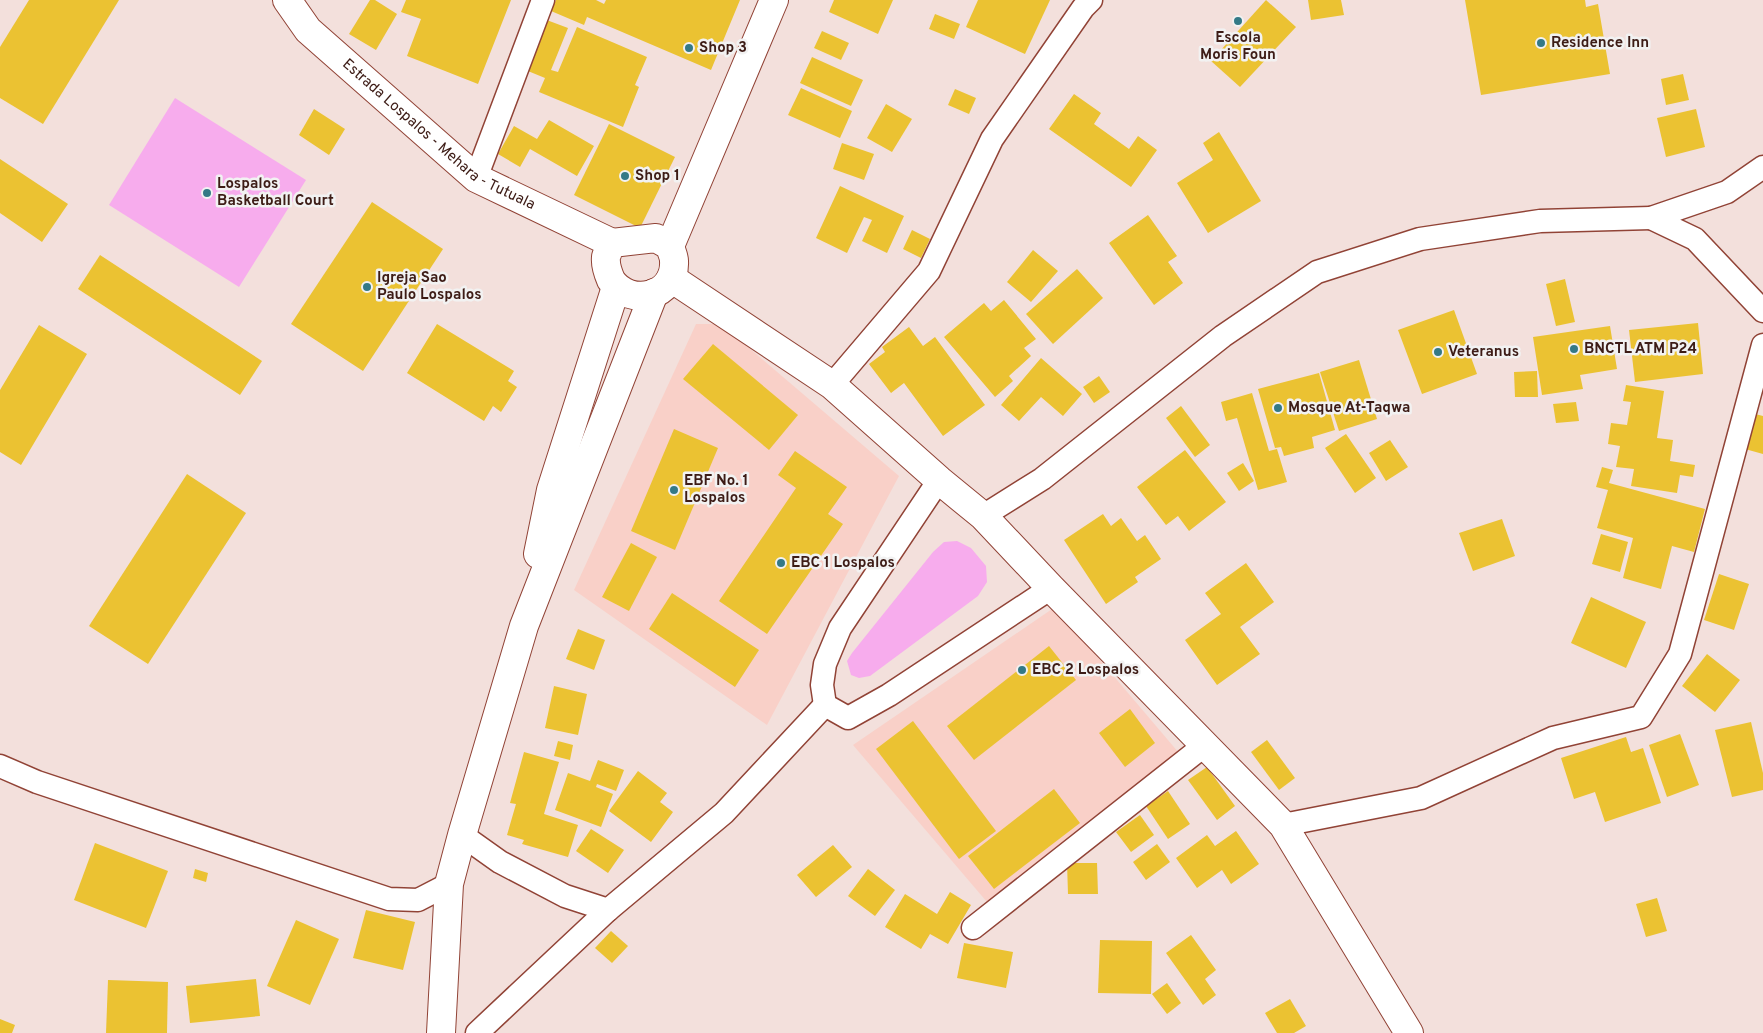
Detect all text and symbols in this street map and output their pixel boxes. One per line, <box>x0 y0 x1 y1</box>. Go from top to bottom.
marker: Escola Moris Foun <box>1232 15 1244 27</box>
place label: Escola Moris Foun <box>1200 29 1276 65</box>
place label: Residence Inn <box>1551 34 1649 53</box>
marker: Residence Inn <box>1535 37 1547 49</box>
place label: Shop 3 <box>699 39 747 58</box>
marker: Shop 3 <box>683 42 695 54</box>
street label: Estrada Lospalos - Mehara - Tutuala <box>338 55 538 214</box>
place label: Shop 1 <box>635 167 680 186</box>
marker: Shop 1 <box>619 170 631 182</box>
place label: Lospalos Basketball Court <box>217 175 334 211</box>
marker: Lospalos Basketball Court <box>201 187 213 199</box>
place label: Igreja Sao Paulo Lospalos <box>377 269 482 305</box>
marker: Igreja Sao Paulo Lospalos <box>361 281 373 293</box>
place label: BNCTL ATM P24 <box>1584 340 1697 359</box>
place label: Veteranus <box>1448 343 1519 362</box>
marker: BNCTL ATM P24 <box>1568 343 1580 355</box>
marker: Veteranus <box>1432 346 1444 358</box>
place label: Mosque At-Taqwa <box>1288 399 1410 418</box>
marker: Mosque At-Taqwa <box>1272 402 1284 414</box>
place label: EBF No. 1 Lospalos <box>684 472 749 508</box>
marker: EBF No. 1 Lospalos <box>668 484 680 496</box>
place label: EBC 1 Lospalos <box>791 554 895 573</box>
marker: EBC 1 Lospalos <box>775 557 787 569</box>
place label: EBC 2 Lospalos <box>1032 661 1139 680</box>
marker: EBC 2 Lospalos <box>1016 664 1028 676</box>

